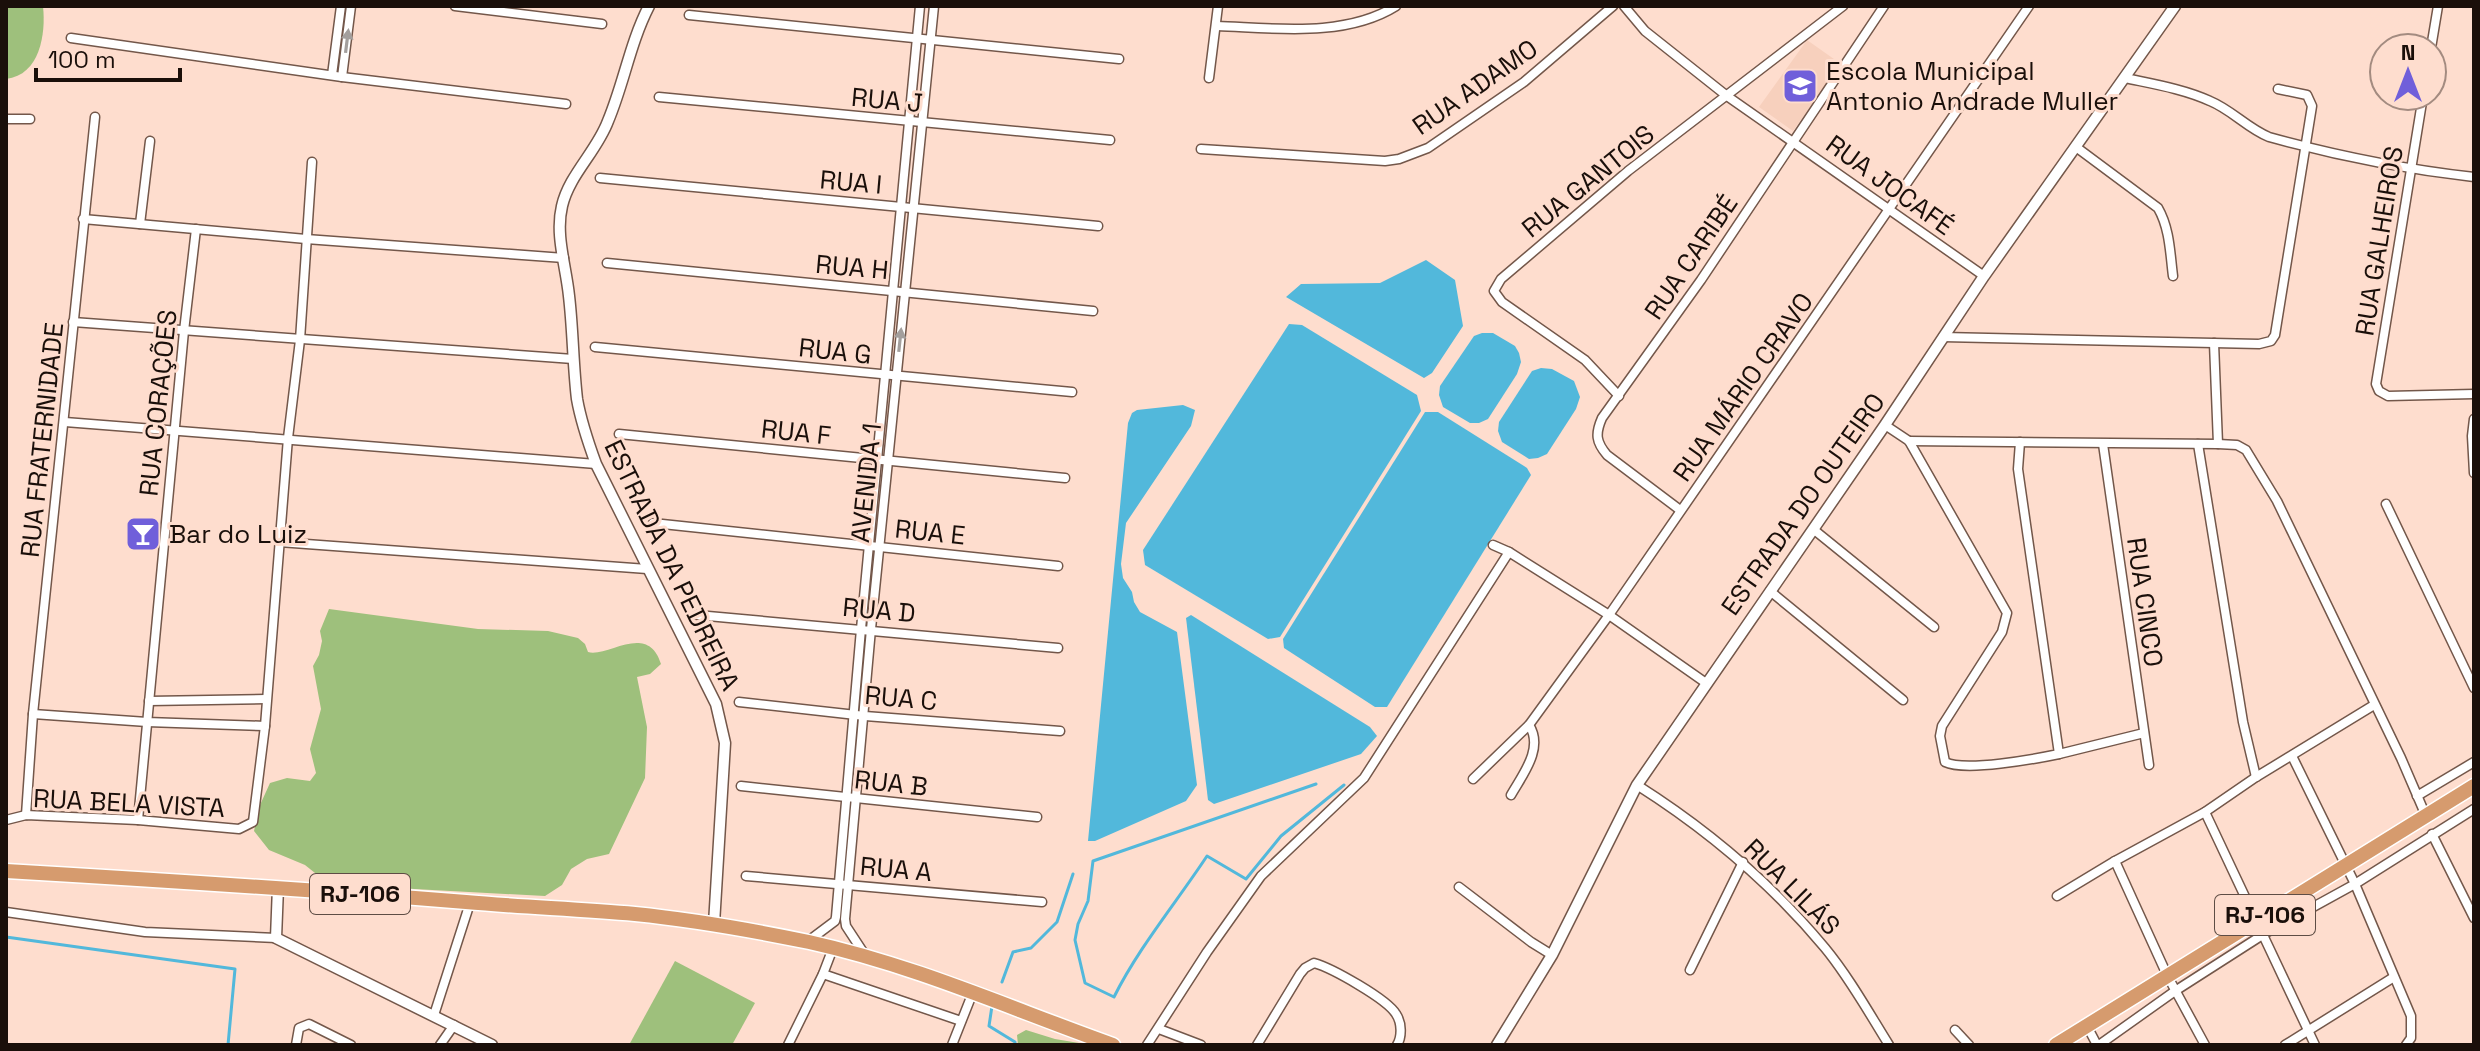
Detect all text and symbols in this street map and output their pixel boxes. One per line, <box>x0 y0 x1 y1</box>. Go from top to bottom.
one-way arrow <box>341 29 354 54</box>
street label: RUA ADAMO <box>1406 31 1544 143</box>
scale bar <box>36 32 180 82</box>
north arrow <box>2368 32 2448 112</box>
text: N <box>2401 38 2415 66</box>
text: 100 m <box>48 44 116 75</box>
place label: Escola Municipal Antonio Andrade Muller <box>1826 54 2118 118</box>
school or university icon: Escola Municipal Antonio Andrade Muller <box>1781 67 1819 105</box>
street label: RUA J <box>850 80 924 120</box>
street label: RUA GANTOIS <box>1515 117 1661 245</box>
street label: RUA JOCAFÉ <box>1819 127 1961 243</box>
street label: RUA GALHEIROS <box>2347 144 2411 338</box>
street label: RUA I <box>818 162 884 202</box>
street label: RUA CARIBÉ <box>1637 188 1745 326</box>
street label: RUA H <box>814 247 890 287</box>
street label: RUA MÁRIO CRAVO <box>1665 286 1821 488</box>
street label: RUA CORAÇÕES <box>131 308 185 498</box>
street label: RUA FRATERNIDADE <box>13 321 71 559</box>
one-way arrow <box>894 327 907 352</box>
street label: RUA G <box>797 330 873 372</box>
street label: ESTRADA DO OUTEIRO <box>1713 386 1893 622</box>
street label: RUA F <box>759 411 833 453</box>
street label: AVENIDA 1 <box>843 422 889 544</box>
street label: ESTRADA DA PEDREIRA <box>596 434 748 696</box>
street label: RUA E <box>893 511 967 553</box>
bar icon: Bar do Luiz <box>124 515 162 553</box>
place label: Bar do Luiz <box>169 517 307 551</box>
street label: RUA CINCO <box>2119 535 2171 669</box>
street label: RUA D <box>841 590 917 630</box>
street label: RUA C <box>863 678 939 718</box>
street label: RUA B <box>853 762 929 804</box>
street label: RUA BELA VISTA <box>32 781 226 825</box>
street label: RUA LILÁS <box>1736 831 1848 943</box>
street label: RUA A <box>859 849 933 889</box>
road number: RJ-106 <box>310 874 410 914</box>
road number: RJ-106 <box>2215 895 2315 935</box>

